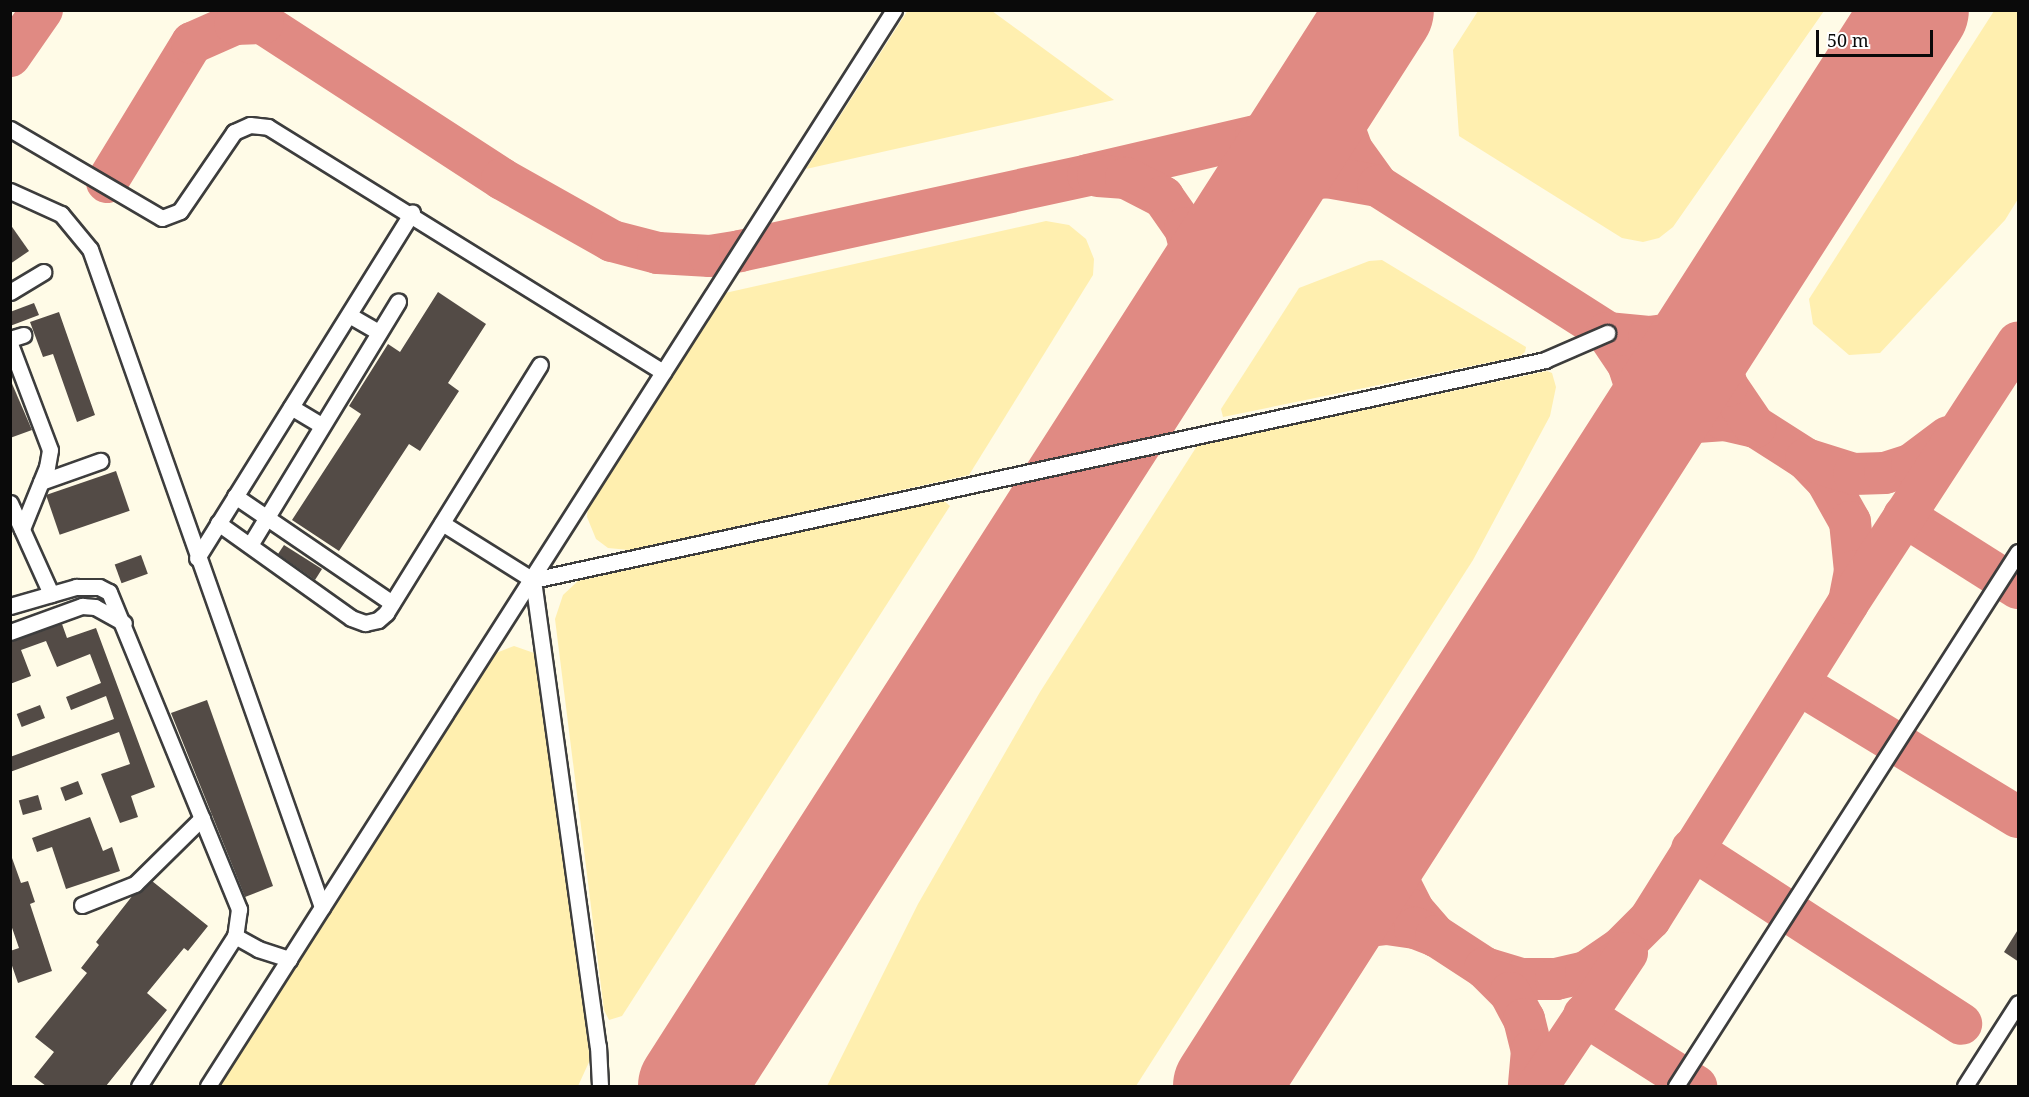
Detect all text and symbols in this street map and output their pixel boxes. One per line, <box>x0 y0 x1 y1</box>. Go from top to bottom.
scale bar <box>1819 18 1936 56</box>
text: 50 m <box>1827 28 1869 52</box>

